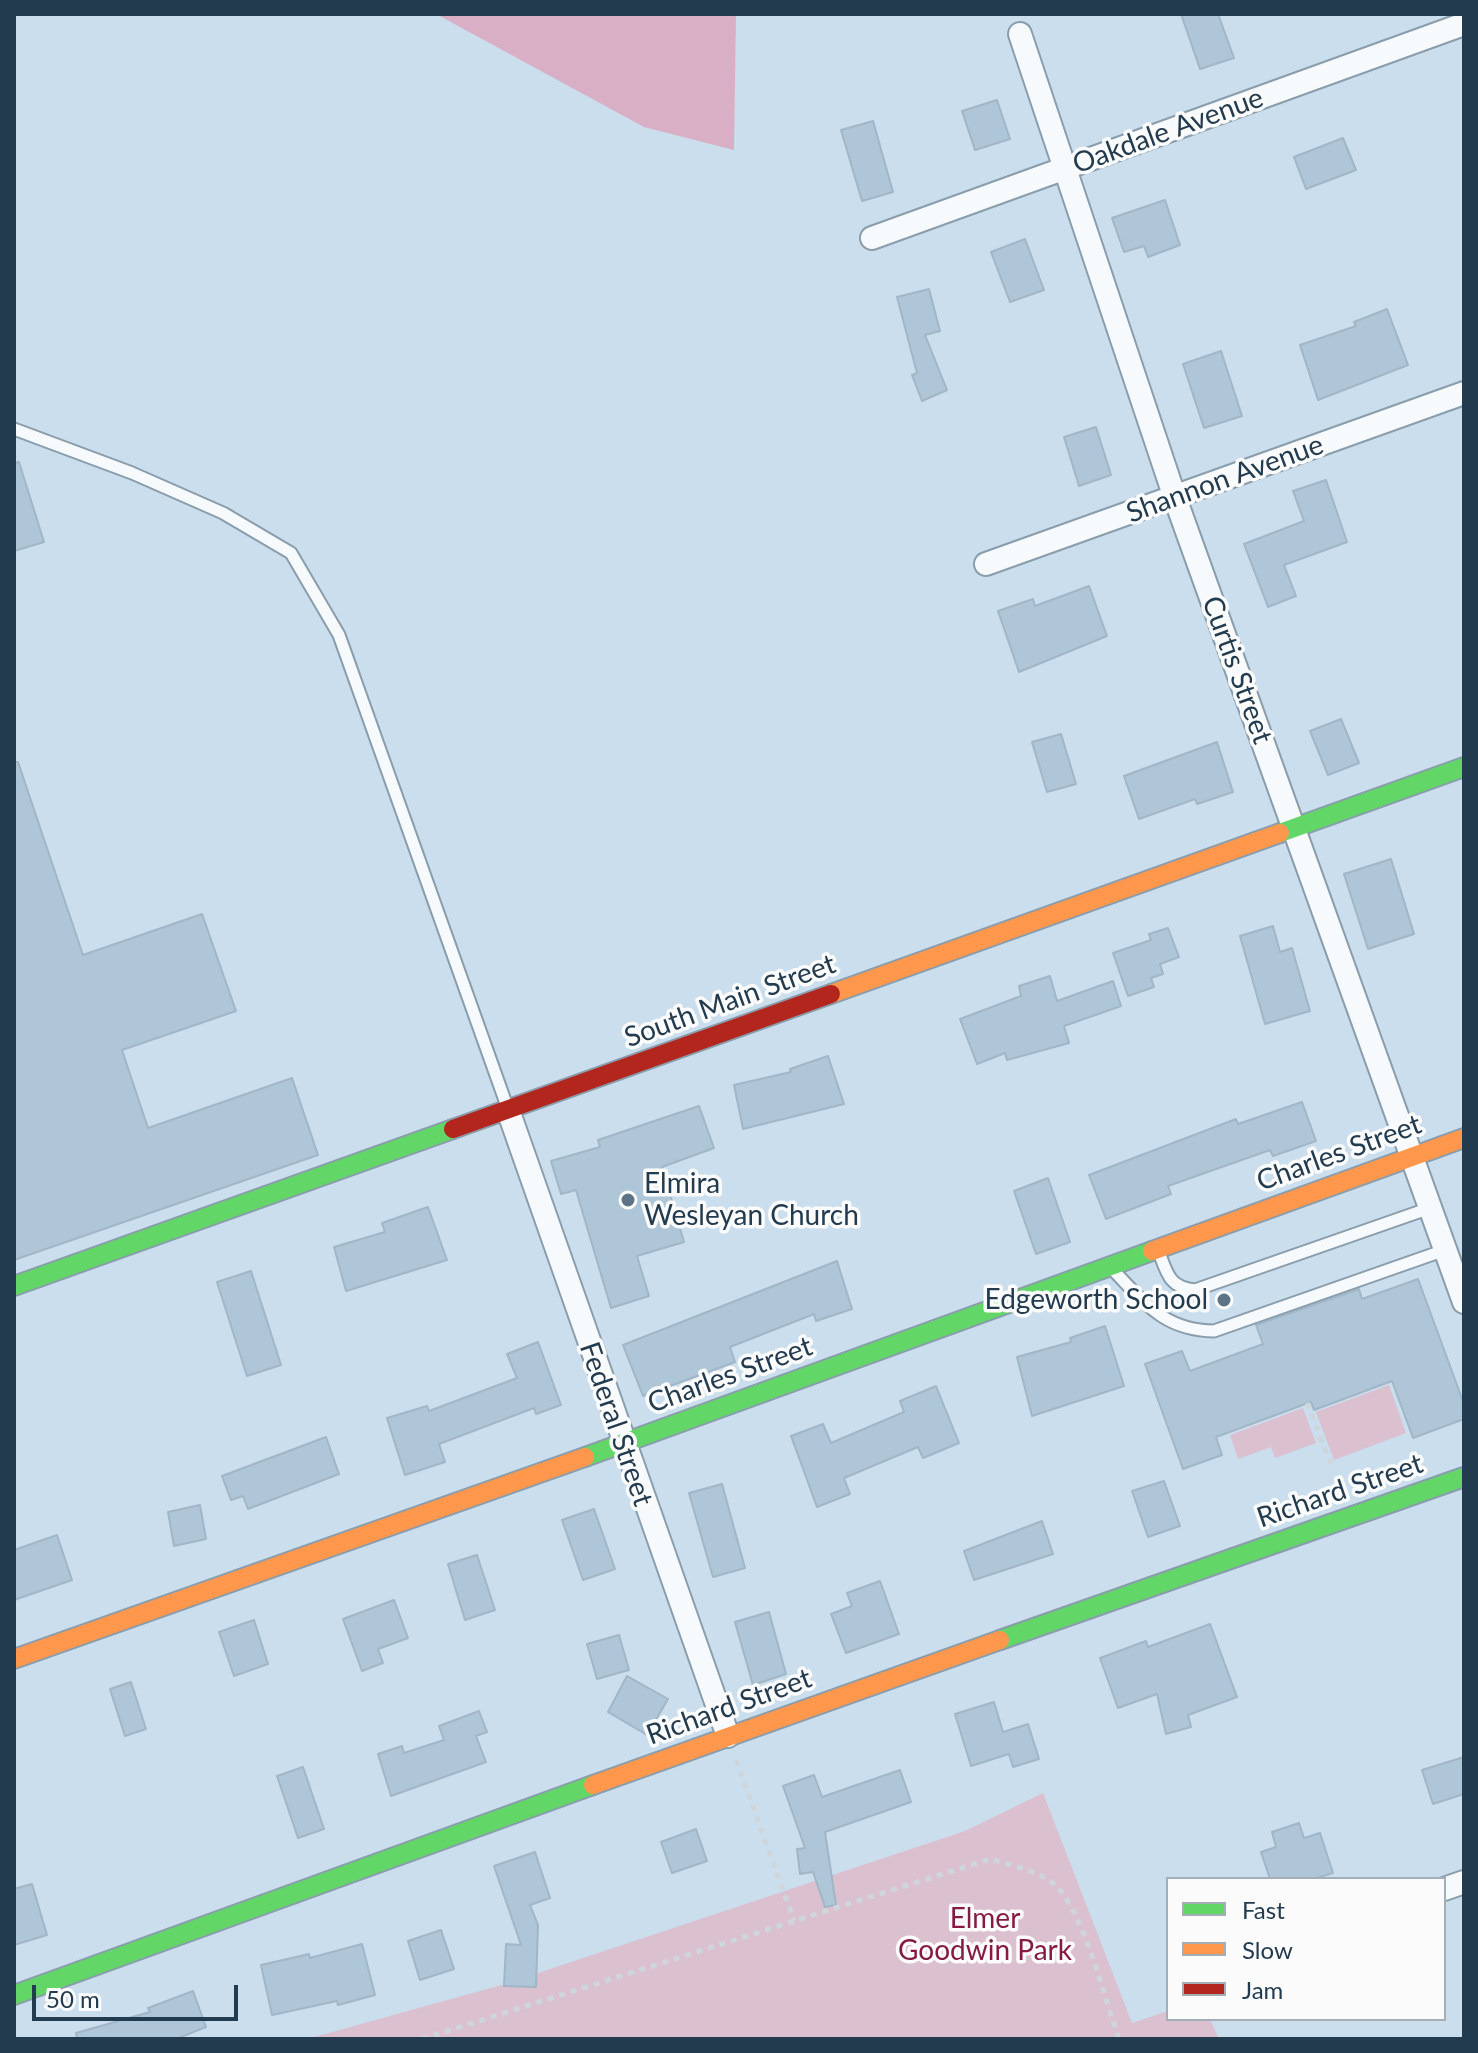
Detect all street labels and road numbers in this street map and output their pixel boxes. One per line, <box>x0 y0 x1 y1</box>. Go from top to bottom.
street label: Oakdale Avenue <box>1068 81 1268 181</box>
street label: Shannon Avenue <box>1122 428 1328 530</box>
street label: Curtis Street <box>1195 592 1279 748</box>
street label: South Main Street <box>620 947 840 1055</box>
street label: Charles Street <box>1252 1108 1426 1198</box>
street label: Charles Street <box>643 1330 817 1420</box>
street label: Federal Street <box>572 1338 660 1510</box>
street label: Richard Street <box>1253 1447 1427 1535</box>
street label: Richard Street <box>642 1662 816 1752</box>

